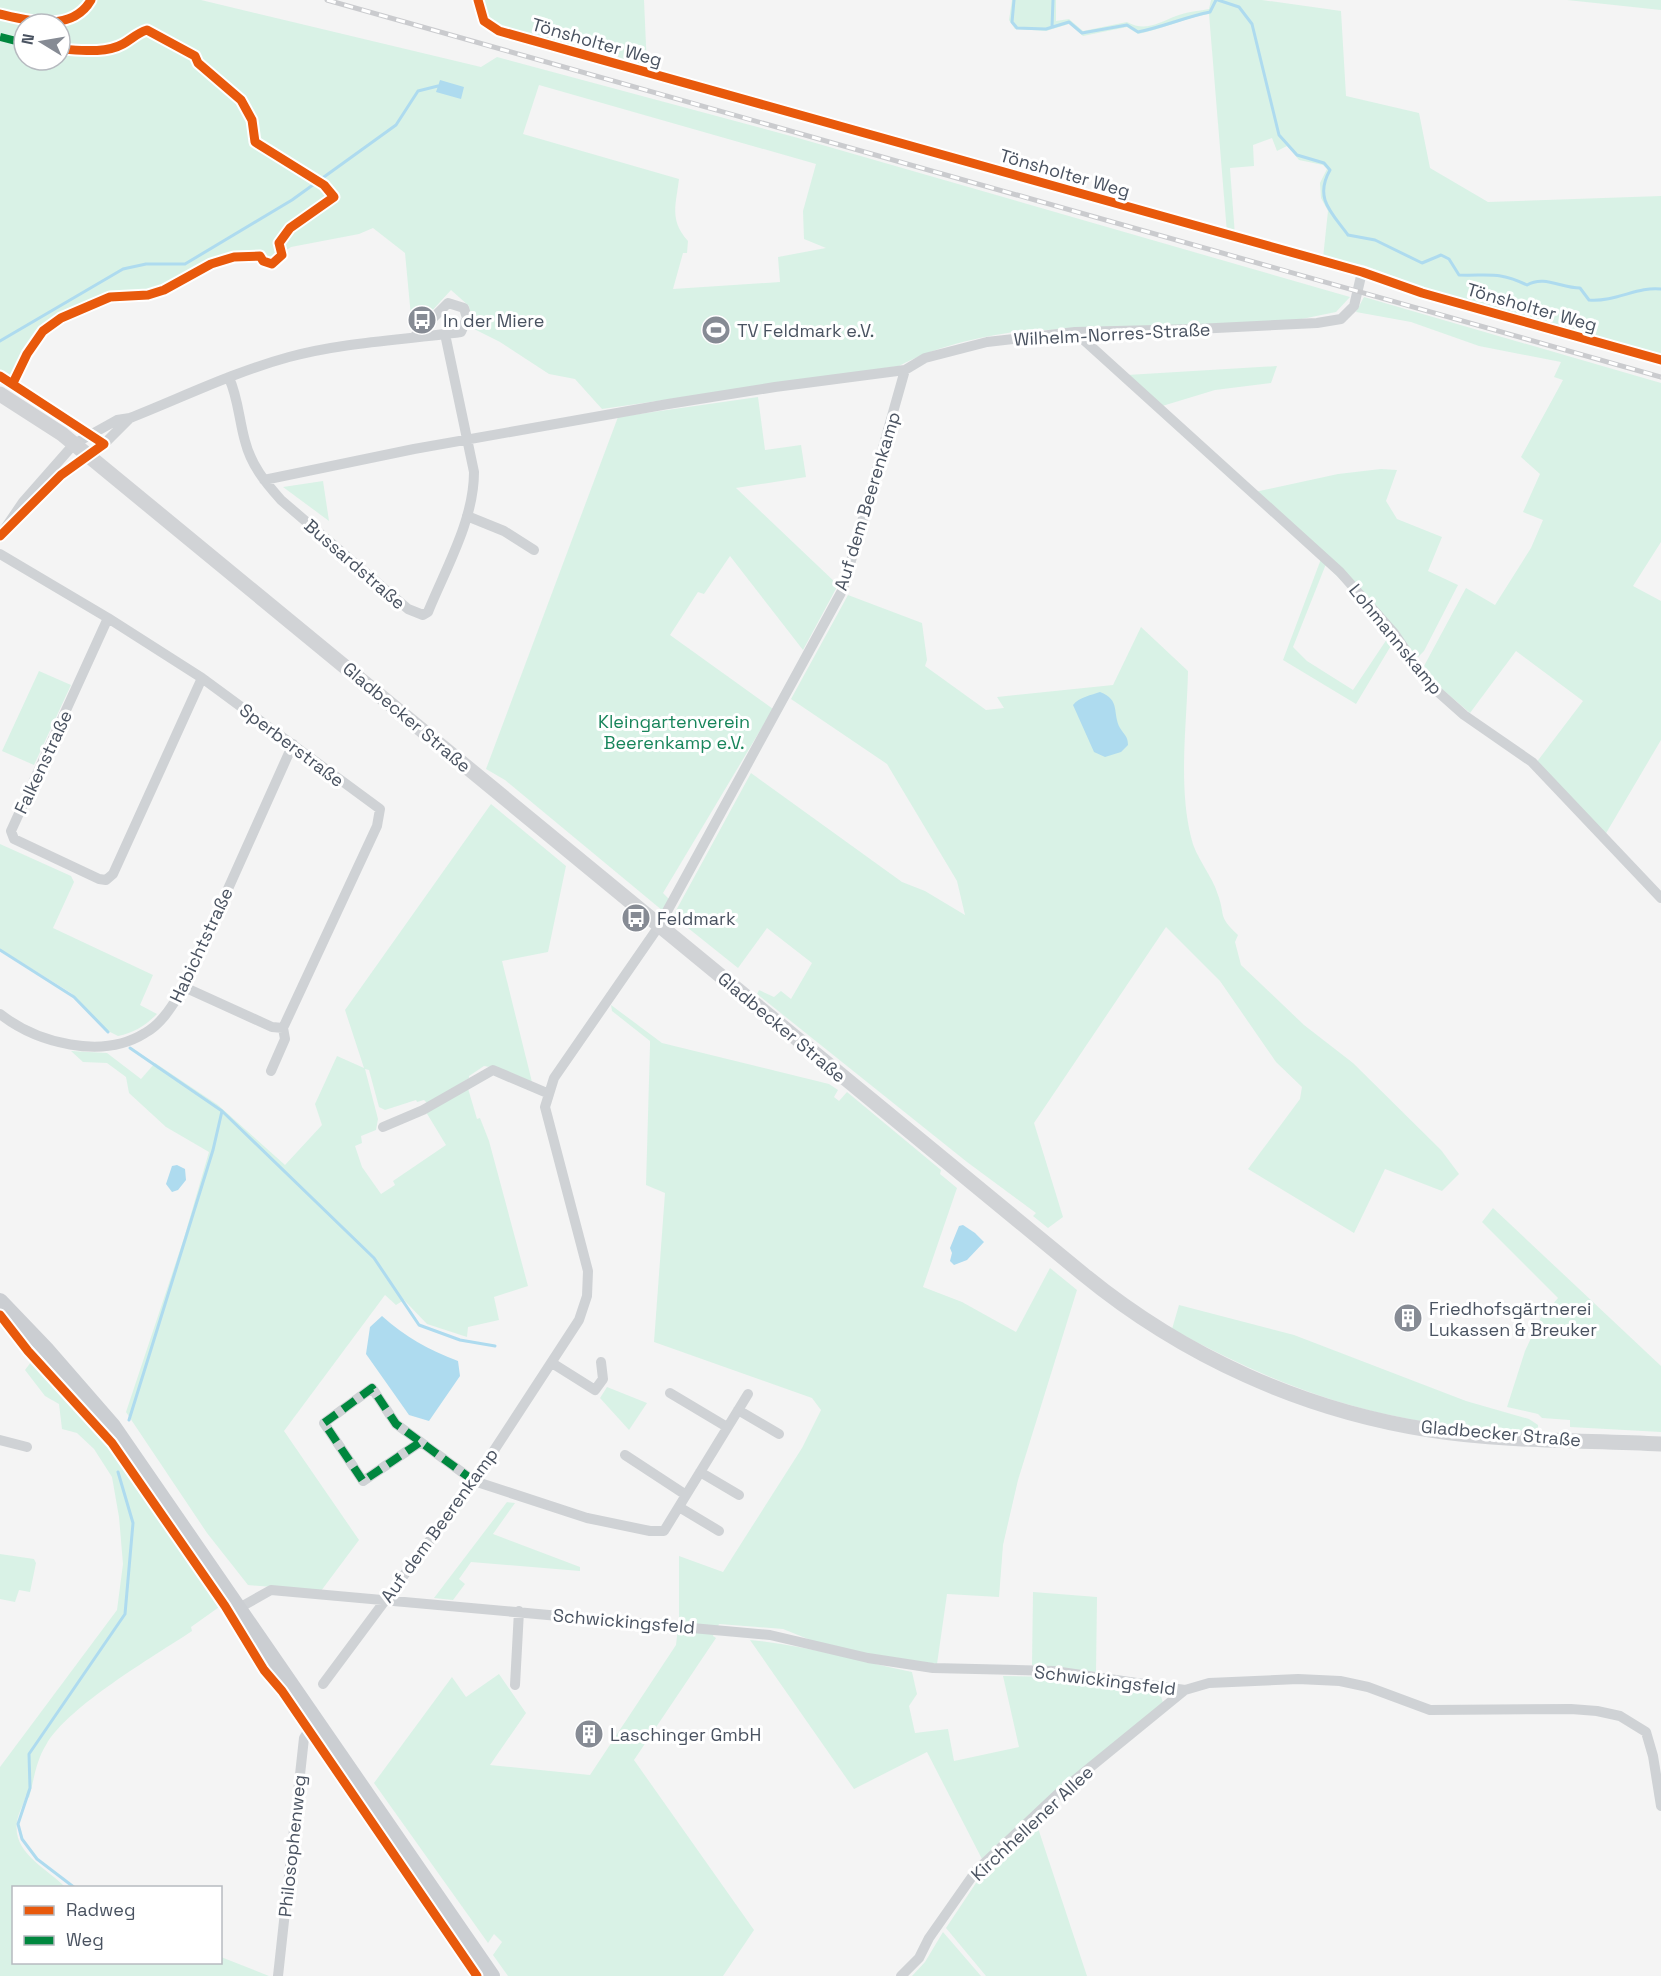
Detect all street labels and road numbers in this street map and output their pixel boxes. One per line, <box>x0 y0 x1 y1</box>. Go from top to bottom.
street label: Tönsholter Weg <box>529 12 665 72</box>
street label: Tönsholter Weg <box>997 143 1133 203</box>
street label: Tönsholter Weg <box>1464 277 1600 337</box>
street label: Wilhelm-Norres-Straße <box>1013 317 1211 351</box>
street label: Auf dem Beerenkamp <box>829 409 905 593</box>
street label: Bussardstraße <box>300 514 410 614</box>
street label: Lohmannskamp <box>1344 579 1448 699</box>
street label: Gladbecker Straße <box>338 657 476 777</box>
street label: Sperberstraße <box>235 698 349 792</box>
street label: Falkenstraße <box>9 707 77 817</box>
street label: Habichtstraße <box>164 884 238 1006</box>
street label: Gladbecker Straße <box>713 967 851 1087</box>
street label: Gladbecker Straße <box>1420 1415 1582 1451</box>
street label: Auf dem Beerenkamp <box>375 1443 503 1607</box>
street label: Schwickingsfeld <box>552 1603 696 1639</box>
street label: Schwickingsfeld <box>1033 1660 1177 1700</box>
street label: Kirchhellener Allee <box>966 1760 1098 1886</box>
street label: Philosophenweg <box>273 1774 311 1918</box>

